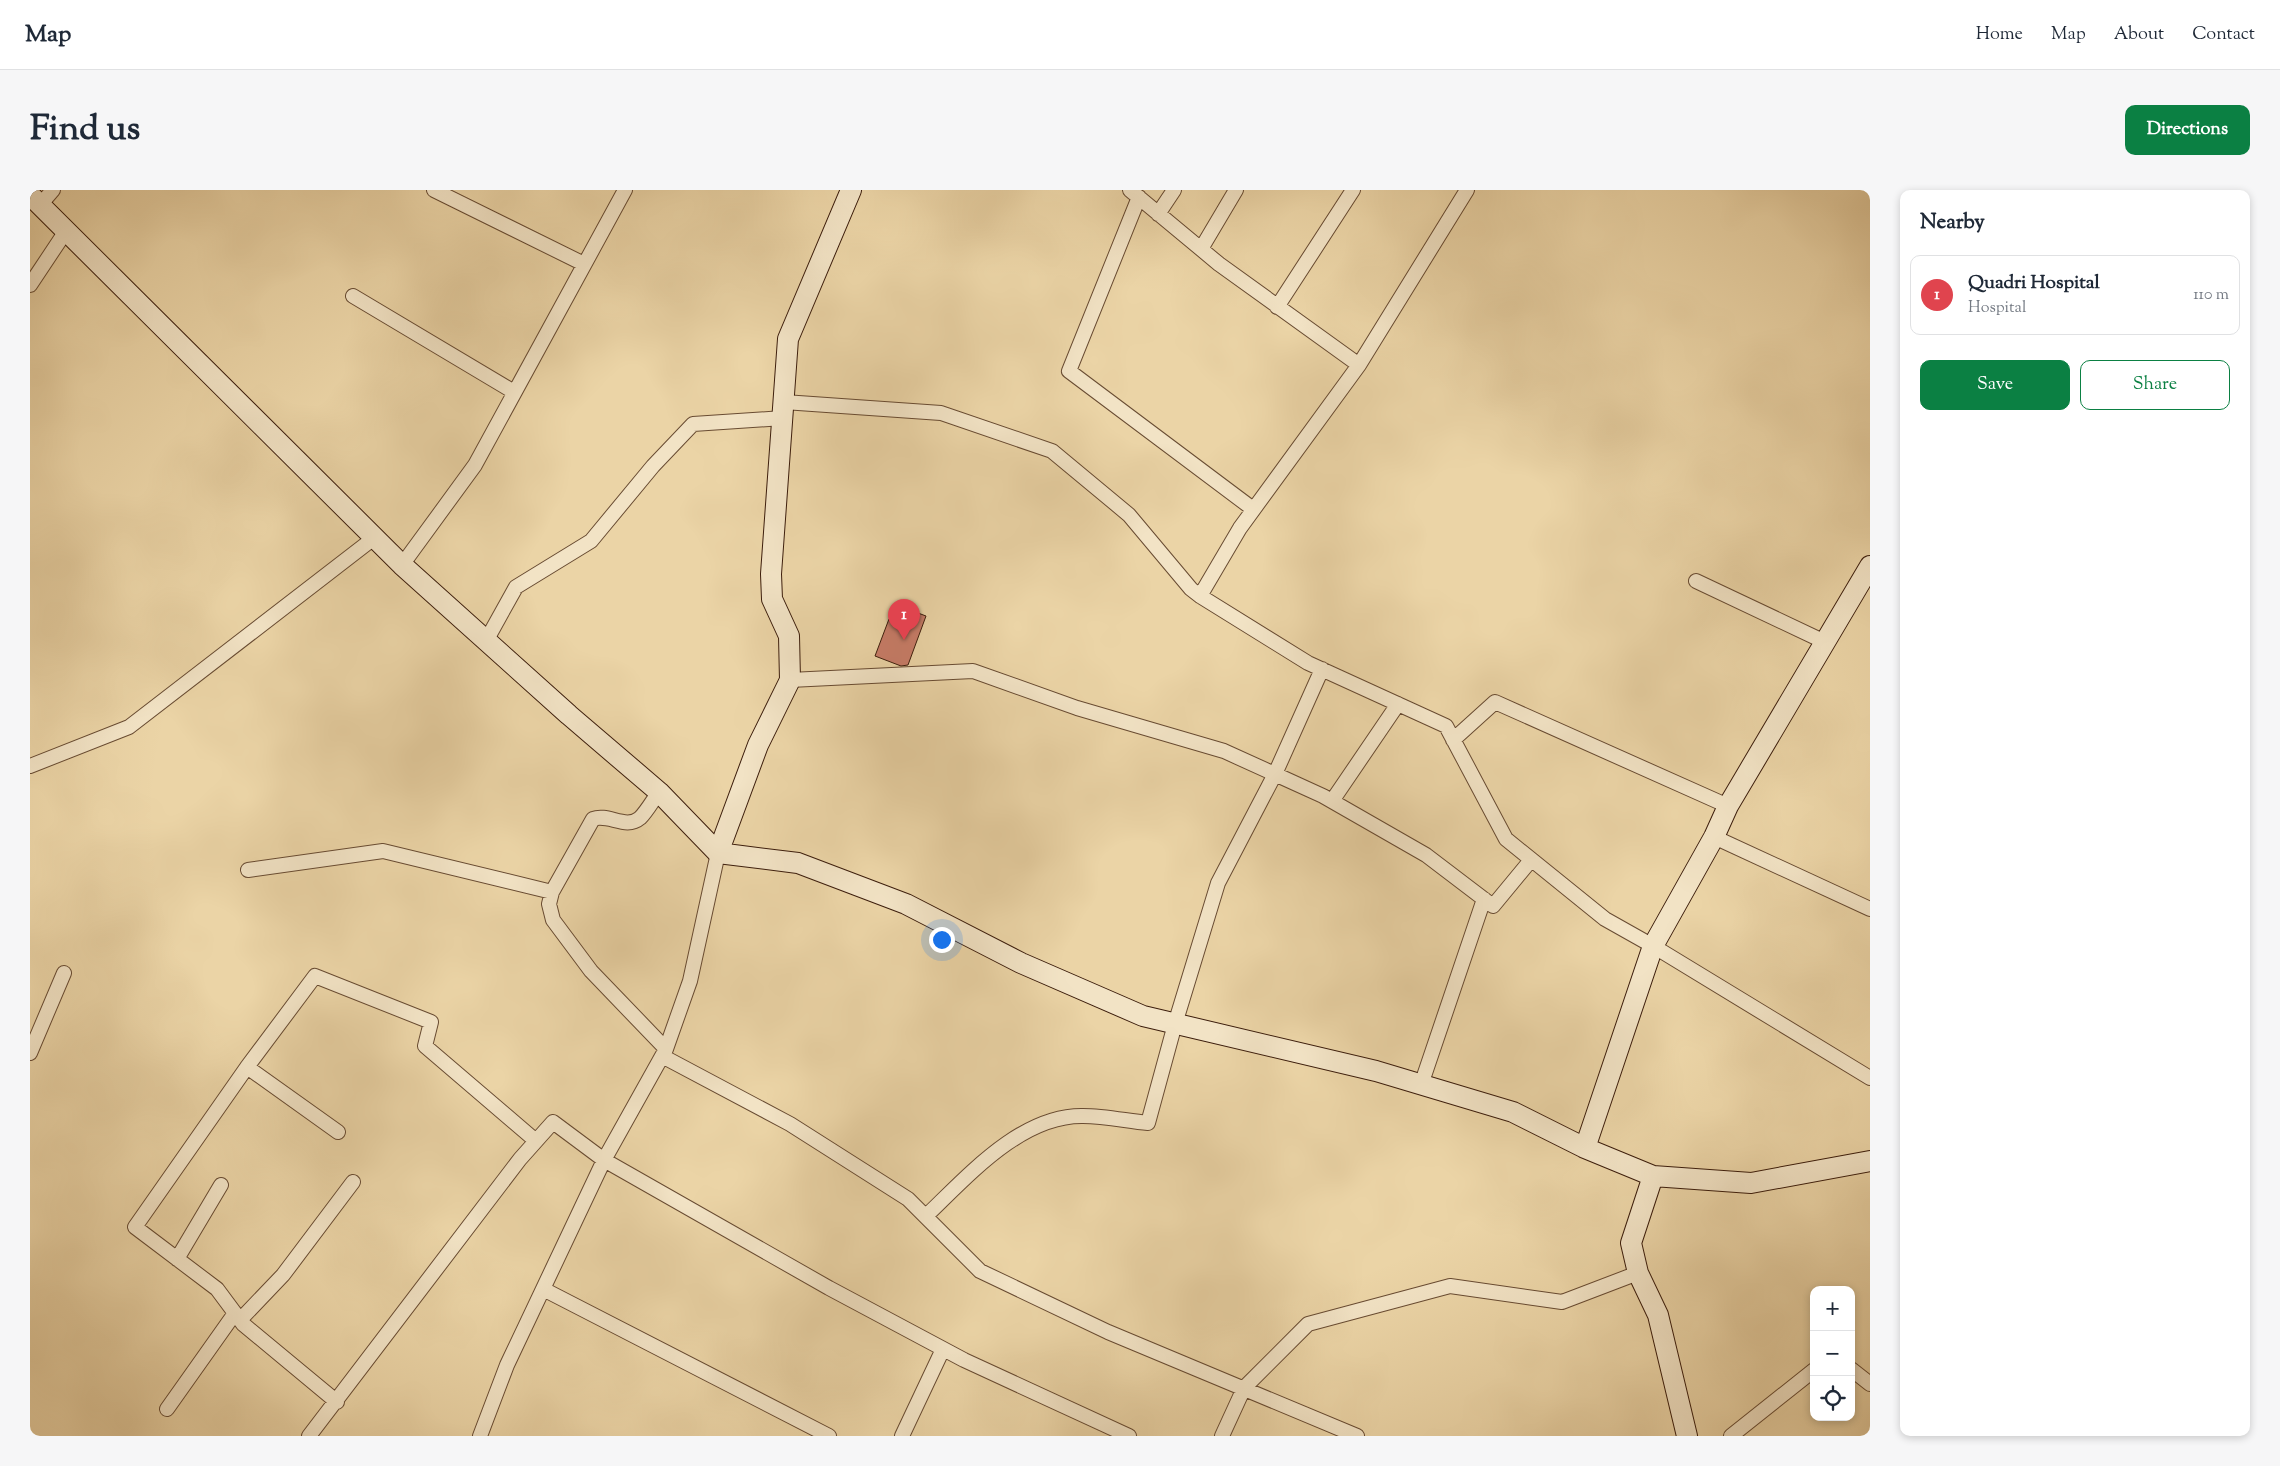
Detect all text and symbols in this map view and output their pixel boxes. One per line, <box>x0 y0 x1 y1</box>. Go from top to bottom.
text: Map <box>25 18 71 52</box>
text: Home <box>1976 22 2023 48</box>
text: Map <box>2051 22 2086 48</box>
text: About <box>2114 22 2164 48</box>
text: Contact <box>2192 22 2255 48</box>
text: Find us <box>30 105 140 156</box>
button: Directions <box>2125 105 2250 155</box>
text: Nearby <box>1920 208 1985 238</box>
text: Quadri Hospital <box>1968 270 2100 297</box>
text: 1 <box>1934 284 1940 307</box>
text: 110 m <box>2193 284 2229 307</box>
text: Hospital <box>1968 297 2026 320</box>
button: Save <box>1920 360 2070 410</box>
button: Share <box>2080 360 2230 410</box>
pin: 1 <box>888 599 920 640</box>
your location <box>929 927 955 953</box>
map controls <box>1810 1286 1855 1421</box>
button: + <box>1810 1286 1855 1331</box>
button: − <box>1810 1331 1855 1376</box>
button: locate <box>1810 1376 1855 1421</box>

